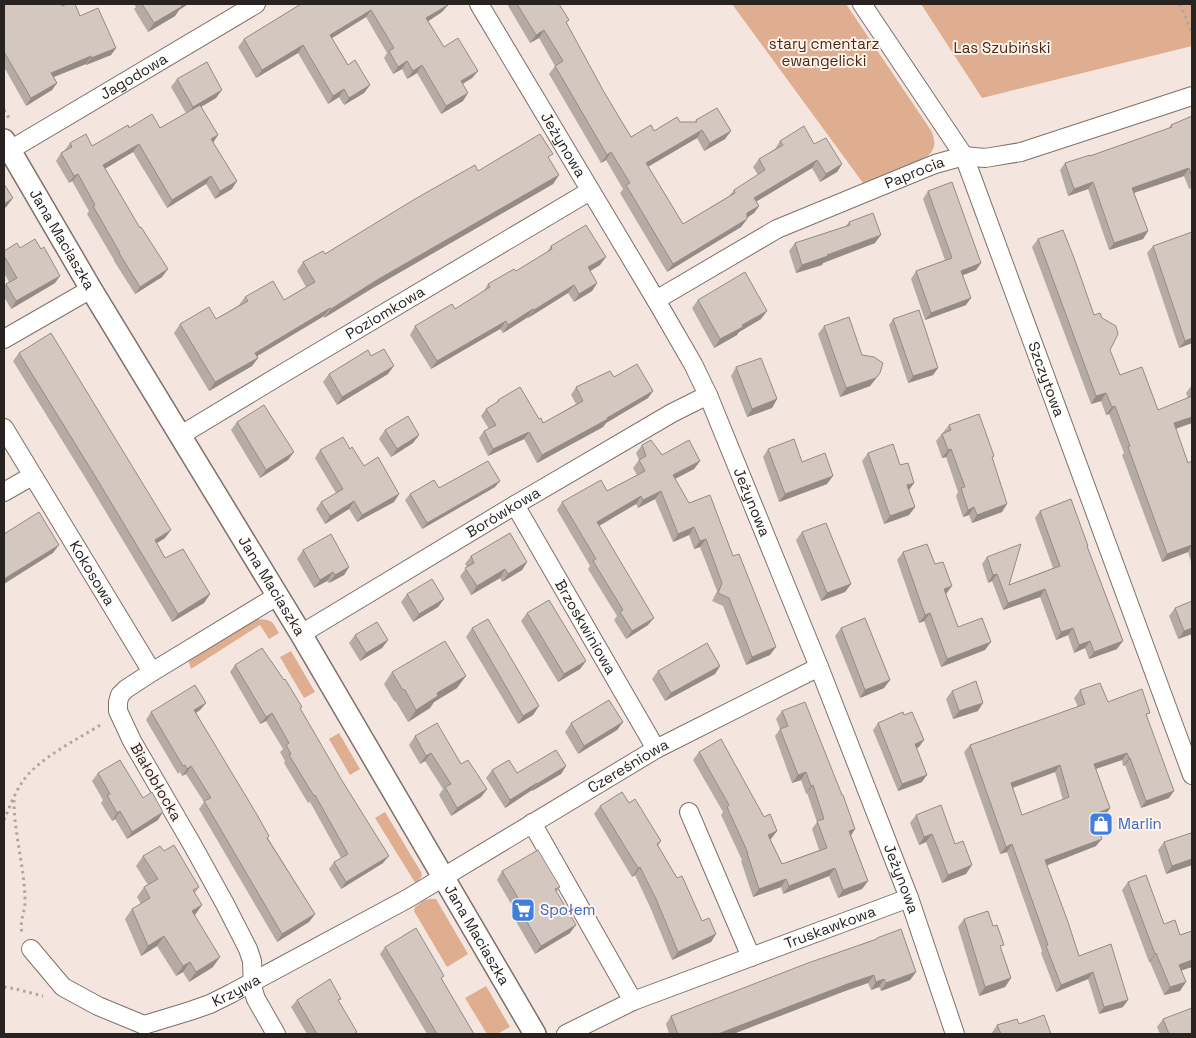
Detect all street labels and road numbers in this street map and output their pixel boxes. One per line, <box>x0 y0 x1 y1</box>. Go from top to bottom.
street label: Jagodowa <box>96 49 171 103</box>
street label: Jeżynowa <box>537 108 591 181</box>
street label: Paprocia <box>882 152 947 193</box>
street label: Jana Maciaszka <box>26 185 99 293</box>
street label: Poziomkowa <box>342 281 428 343</box>
street label: Szczytowa <box>1024 339 1069 420</box>
street label: Jeżynowa <box>730 465 775 540</box>
street label: Borówkowa <box>462 482 544 541</box>
street label: Jana Maciaszka <box>234 532 310 639</box>
street label: Kokosowa <box>66 537 120 609</box>
street label: Brzoskwiniowa <box>551 576 621 678</box>
street label: Czereśniowa <box>584 734 672 797</box>
street label: Białobłocka <box>126 739 187 824</box>
street label: Jeżynowa <box>880 841 924 916</box>
street label: Jana Maciaszka <box>441 881 515 989</box>
street label: Truskawkowa <box>781 901 879 953</box>
street label: Krzywa <box>208 969 264 1011</box>

